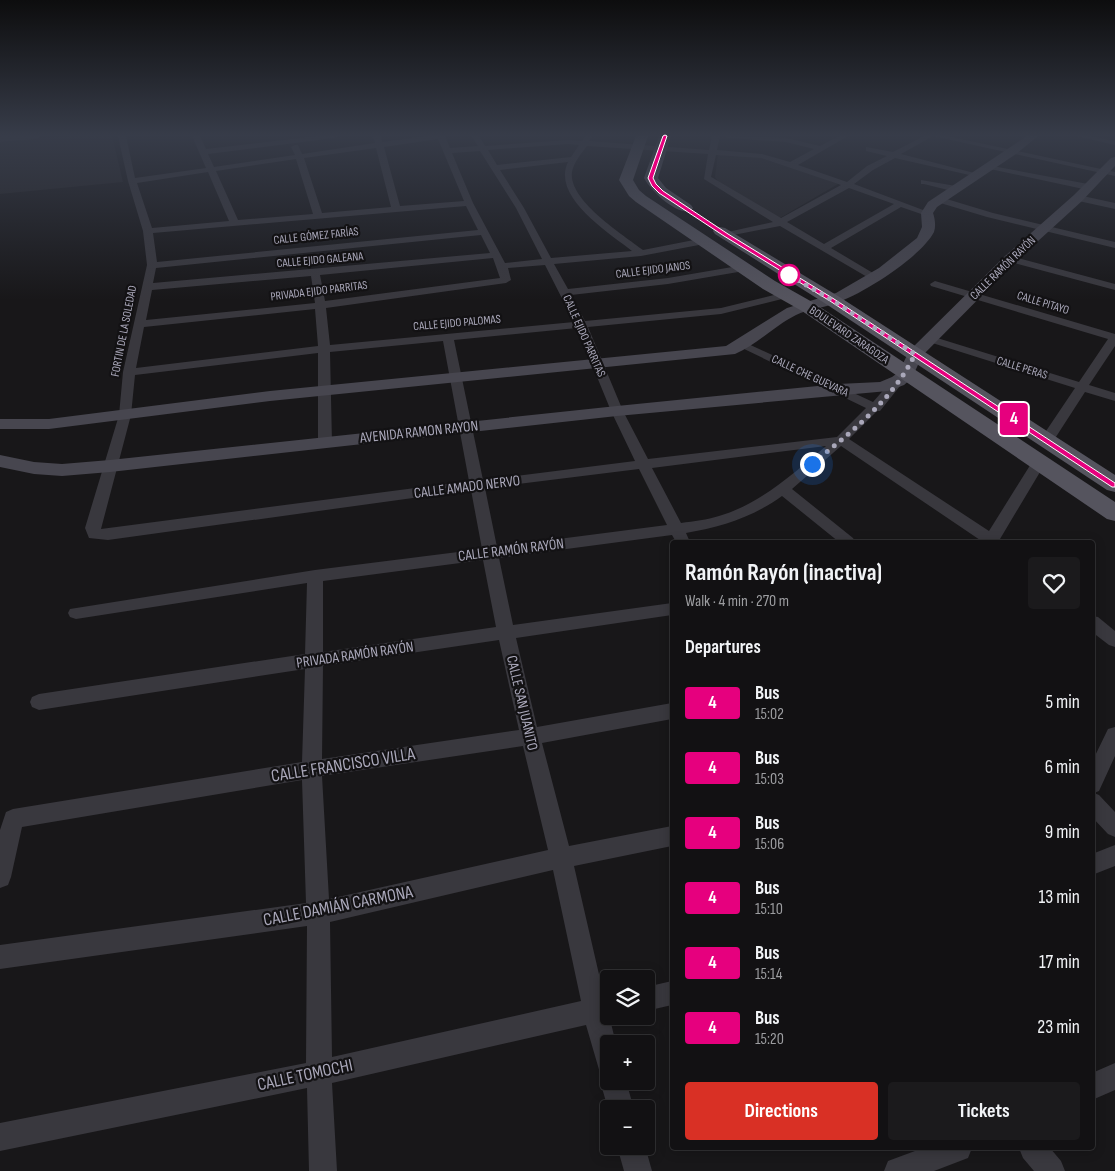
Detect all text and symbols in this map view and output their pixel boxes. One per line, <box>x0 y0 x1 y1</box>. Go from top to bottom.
street label: CALLE GÓMEZ FARÍAS <box>273 224 359 248</box>
street label: CALLE RAMÓN RAYÓN <box>967 233 1039 303</box>
street label: CALLE EJIDO GALEANA <box>276 249 365 271</box>
street label: CALLE EJIDO JANOS <box>615 258 691 282</box>
unlabelled marker <box>778 264 800 286</box>
street label: PRIVADA EJIDO PARRITAS <box>270 278 368 304</box>
street label: FORTIN DE LA SOLEDAD <box>108 284 140 378</box>
street label: CALLE PITAYO <box>1015 288 1071 318</box>
street label: CALLE EJIDO PARRITAS <box>559 293 609 379</box>
street label: BOULEVARD ZARAGOZA <box>806 303 892 368</box>
street label: CALLE EJIDO PALOMAS <box>413 312 501 334</box>
street label: CALLE CHE GUEVARA <box>769 352 852 401</box>
street label: CALLE PERAS <box>995 353 1049 383</box>
line badge: 4 <box>998 403 1030 435</box>
text: 4 <box>1010 408 1018 429</box>
street label: AVENIDA RAMON RAYON <box>358 416 479 448</box>
your location <box>800 452 825 477</box>
street label: CALLE AMADO NERVO <box>413 471 521 503</box>
street label: CALLE RAMÓN RAYÓN <box>457 534 565 566</box>
button: heart <box>1028 557 1080 609</box>
text: Ramón Rayón (inactiva) <box>685 558 882 587</box>
text: Walk · 4 min · 270 m <box>685 592 789 611</box>
text: Departures <box>685 636 761 659</box>
street label: PRIVADA RAMÓN RAYÓN <box>295 637 415 673</box>
street label: CALLE SAN JUANITO <box>502 654 542 752</box>
text: Bus <box>755 682 780 705</box>
text: 5 min <box>1045 691 1080 714</box>
text: 4 <box>708 692 717 713</box>
text: 15:02 <box>755 705 784 724</box>
street label: CALLE FRANCISCO VILLA <box>269 743 417 787</box>
text: Bus <box>755 747 780 770</box>
text: 6 min <box>1045 756 1080 779</box>
text: 4 <box>708 757 717 778</box>
text: 15:03 <box>755 770 784 789</box>
text: Bus <box>755 812 780 835</box>
text: 9 min <box>1045 821 1080 844</box>
text: 4 <box>708 822 717 843</box>
text: 15:06 <box>755 835 784 854</box>
text: Bus <box>755 877 780 900</box>
street label: CALLE DAMIÁN CARMONA <box>262 881 415 931</box>
text: 13 min <box>1039 886 1080 909</box>
text: 4 <box>708 887 717 908</box>
text: 15:10 <box>755 900 783 919</box>
text: Bus <box>755 942 780 965</box>
text: 17 min <box>1039 951 1080 974</box>
text: 4 <box>708 952 717 973</box>
text: 15:14 <box>755 965 782 984</box>
map controls <box>600 970 655 1155</box>
button: layers <box>600 970 655 1025</box>
text: Bus <box>755 1007 780 1030</box>
text: 23 min <box>1037 1016 1080 1039</box>
text: 4 <box>708 1017 717 1038</box>
text: 15:20 <box>755 1030 784 1049</box>
button: + <box>600 1035 655 1090</box>
street label: CALLE TOMOCHI <box>255 1055 355 1095</box>
button: Directions <box>685 1082 878 1140</box>
button: Tickets <box>888 1082 1080 1140</box>
button: − <box>600 1100 655 1155</box>

